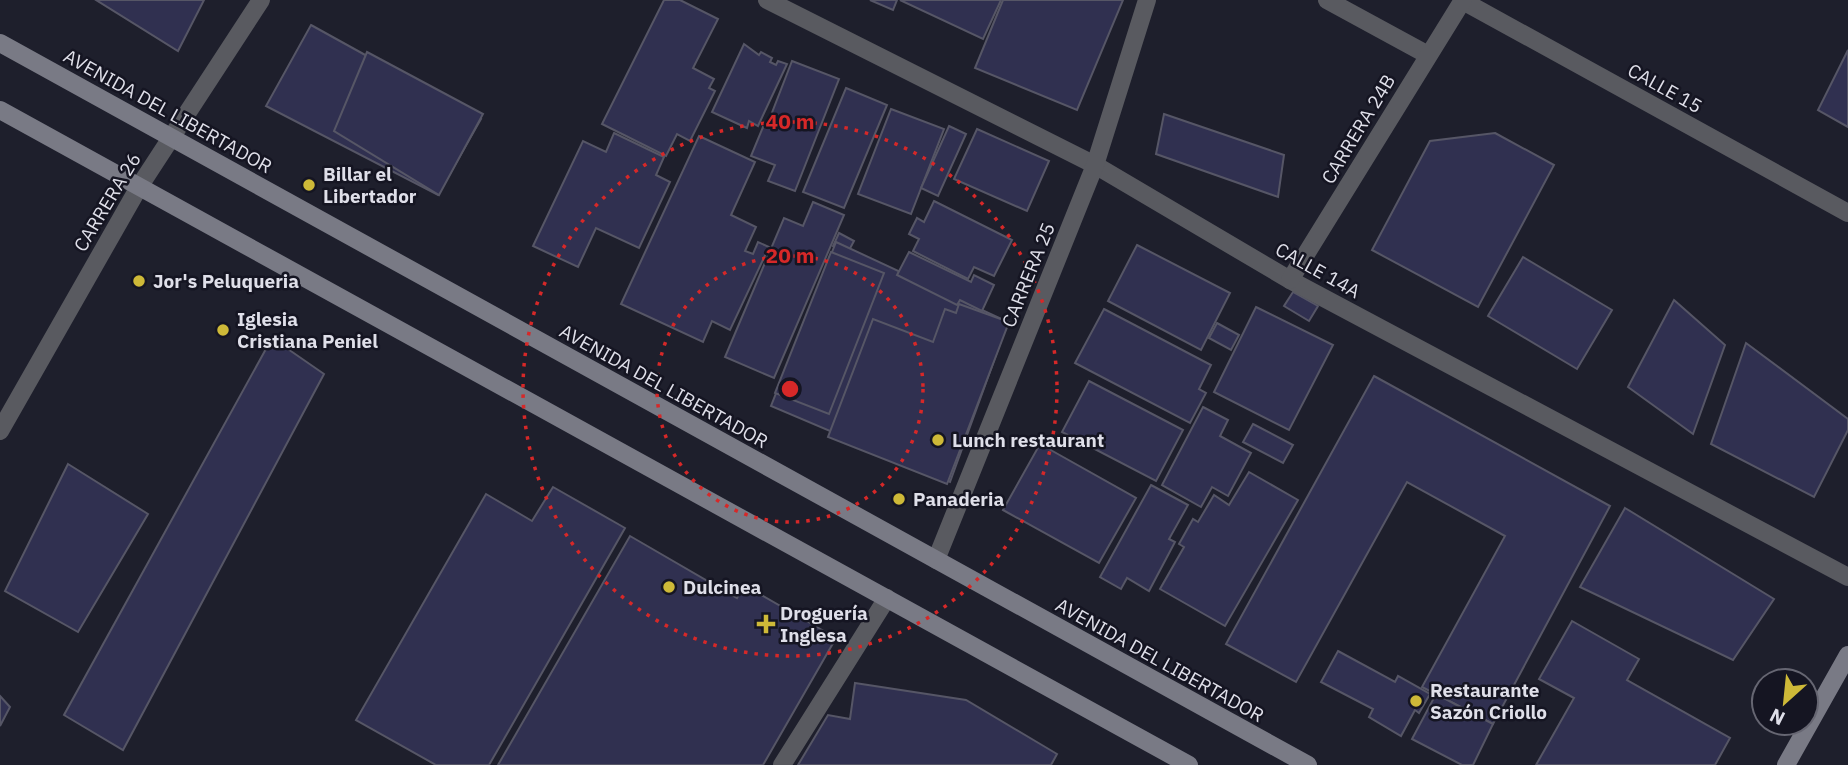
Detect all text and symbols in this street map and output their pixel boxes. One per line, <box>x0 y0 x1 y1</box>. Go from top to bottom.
street label: AVENIDA DEL LIBERTADOR <box>60 44 276 178</box>
street label: CALLE 15 <box>1624 58 1706 118</box>
street label: CARRERA 24B <box>1316 70 1400 188</box>
text: 40 m <box>766 107 814 135</box>
street label: CARRERA 26 <box>68 148 146 256</box>
place label: Billar el Libertador <box>323 162 417 208</box>
marker: Billar el Libertador <box>301 177 317 193</box>
street label: CARRERA 25 <box>996 219 1060 331</box>
street label: CALLE 14A <box>1271 237 1365 303</box>
text: 20 m <box>766 241 814 269</box>
place label: Jor's Peluqueria <box>153 269 299 293</box>
marker: Jor's Peluqueria <box>131 273 147 289</box>
place label: Iglesia Cristiana Peniel <box>237 307 378 353</box>
street label: AVENIDA DEL LIBERTADOR <box>556 319 772 453</box>
marker: Iglesia Cristiana Peniel <box>215 322 231 338</box>
centre of rings <box>778 377 802 401</box>
place label: Lunch restaurant <box>952 428 1104 452</box>
marker: Lunch restaurant <box>930 432 946 448</box>
place label: Panaderia <box>913 487 1004 511</box>
marker: Panaderia <box>891 491 907 507</box>
place label: Dulcinea <box>683 575 762 599</box>
marker: Dulcinea <box>661 579 677 595</box>
street label: AVENIDA DEL LIBERTADOR <box>1052 593 1268 727</box>
place label: Droguería Inglesa <box>780 601 868 647</box>
marker: Droguería Inglesa <box>758 616 774 632</box>
north arrow <box>1750 667 1820 737</box>
place label: Restaurante Sazón Criollo <box>1430 678 1547 724</box>
marker: Restaurante Sazón Criollo <box>1408 693 1424 709</box>
text: N <box>1766 703 1789 731</box>

